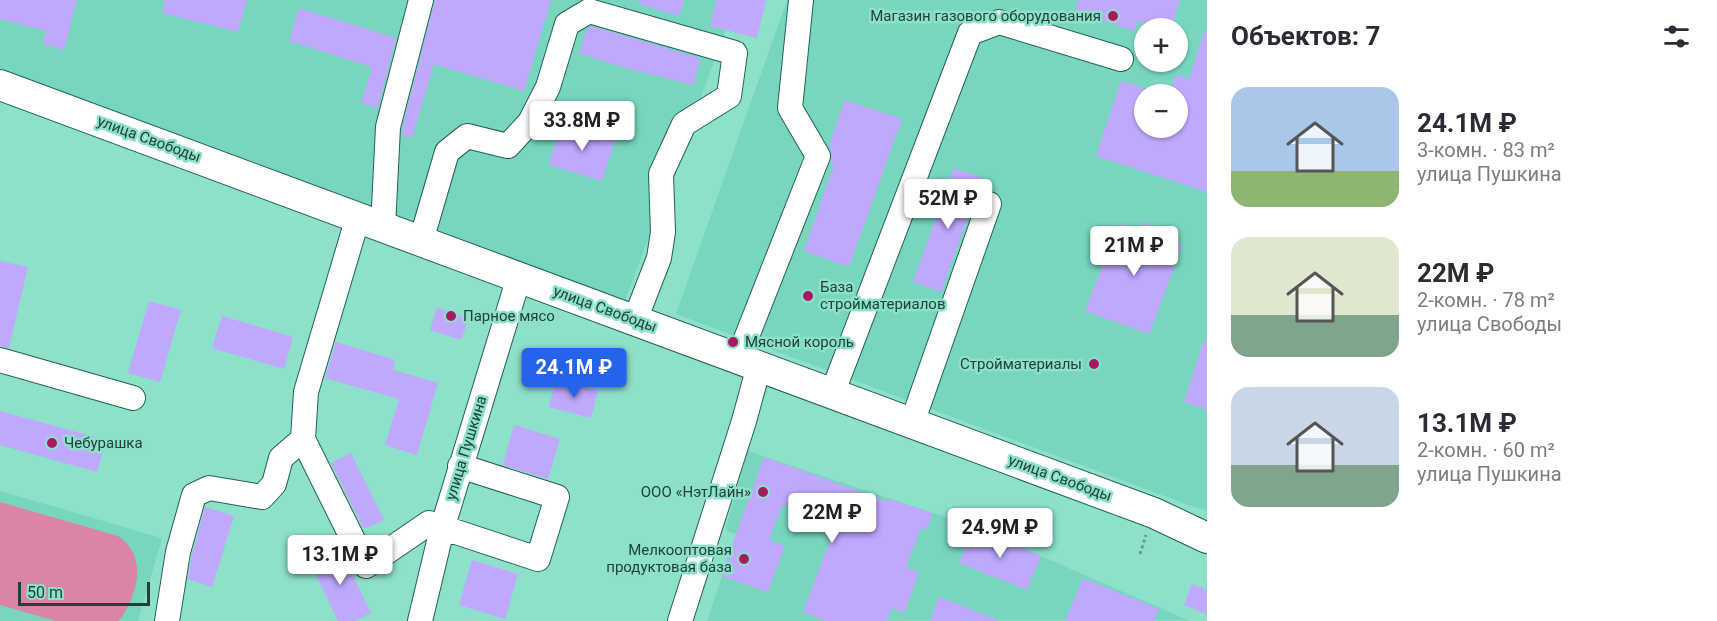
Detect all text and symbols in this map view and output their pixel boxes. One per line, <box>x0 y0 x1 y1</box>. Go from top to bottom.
place label: Магазин газового оборудования <box>870 7 1101 25</box>
marker: Магазин газового оборудования <box>1106 9 1120 23</box>
map controls <box>1134 18 1188 138</box>
button: + <box>1134 18 1188 72</box>
icon: filters <box>1660 20 1693 53</box>
text: Объектов: 7 <box>1231 21 1380 51</box>
button: − <box>1134 84 1188 138</box>
pin: 33.8M ₽ <box>527 101 637 152</box>
text: 33.8M ₽ <box>544 108 620 132</box>
text: 24.1M ₽ <box>1417 108 1517 138</box>
icon: home <box>1279 111 1351 183</box>
street label: улица Свободы <box>95 112 203 166</box>
text: 3-комн. · 83 m² <box>1417 138 1555 162</box>
text: улица Пушкина <box>1417 162 1562 186</box>
pin: 52M ₽ <box>906 179 990 230</box>
text: 52M ₽ <box>918 186 978 210</box>
pin: 21M ₽ <box>1092 226 1176 277</box>
text: 21M ₽ <box>1104 233 1164 257</box>
text: 22M ₽ <box>1417 258 1494 288</box>
icon: home <box>1279 261 1351 333</box>
place label: База стройматериалов <box>820 278 946 313</box>
street label: улица Свободы <box>551 282 659 336</box>
text: 2-комн. · 78 m² <box>1417 288 1555 312</box>
marker: База стройматериалов <box>801 289 815 303</box>
place label: Парное мясо <box>463 307 555 325</box>
marker: Парное мясо <box>444 309 458 323</box>
text: улица Свободы <box>1417 312 1562 336</box>
place label: Мясной король <box>745 333 854 351</box>
marker: Мясной король <box>726 335 740 349</box>
pin: 24.1M ₽ <box>519 348 629 399</box>
text: 24.1M ₽ <box>536 355 612 379</box>
place label: Стройматериалы <box>960 355 1082 373</box>
marker: Стройматериалы <box>1087 357 1101 371</box>
street label: улица Пушкина <box>442 394 490 502</box>
text: 13.1M ₽ <box>1417 408 1517 438</box>
icon: home <box>1279 411 1351 483</box>
place label: Чебурашка <box>64 434 143 452</box>
marker: Чебурашка <box>45 436 59 450</box>
text: 2-комн. · 60 m² <box>1417 438 1555 462</box>
street label: улица Свободы <box>1006 451 1114 505</box>
text: улица Пушкина <box>1417 462 1562 486</box>
place label: ООО «НэтЛайн» <box>641 483 751 501</box>
marker: ООО «НэтЛайн» <box>756 485 770 499</box>
pin: 22M ₽ <box>790 493 874 544</box>
text: 22M ₽ <box>802 500 862 524</box>
pin: 24.9M ₽ <box>945 508 1055 559</box>
text: 24.9M ₽ <box>962 515 1038 539</box>
pin: 13.1M ₽ <box>285 535 395 586</box>
place label: Мелкооптовая продуктовая база <box>606 541 732 576</box>
text: 13.1M ₽ <box>302 542 378 566</box>
marker: Мелкооптовая продуктовая база <box>737 552 751 566</box>
scale bar <box>18 579 150 606</box>
text: 50 m <box>27 583 63 602</box>

